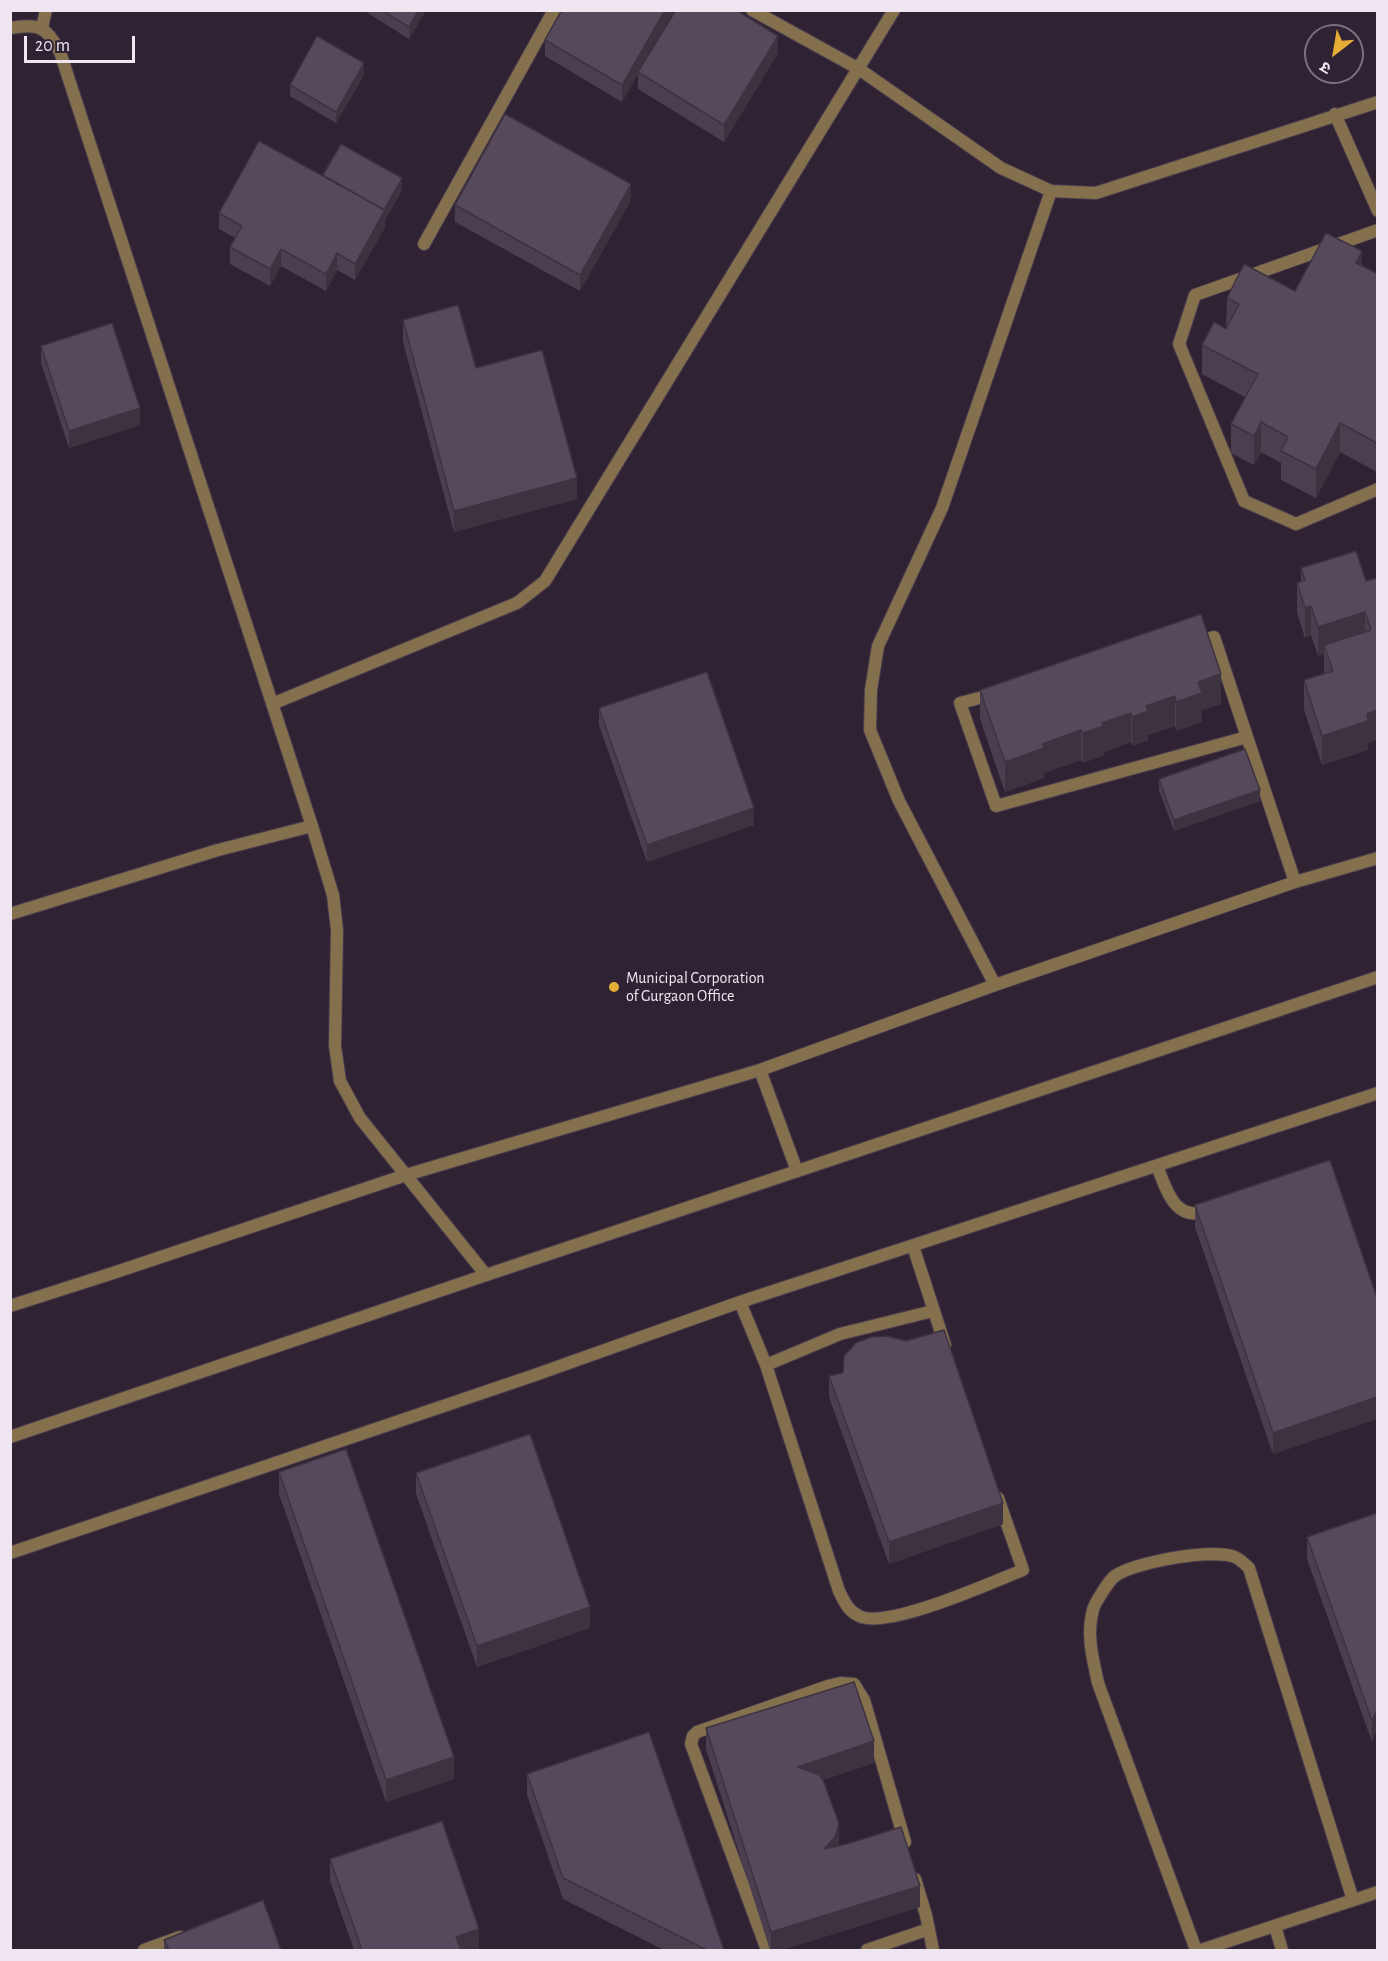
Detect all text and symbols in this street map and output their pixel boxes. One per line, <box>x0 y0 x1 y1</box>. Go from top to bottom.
scale bar <box>27 24 138 62</box>
north arrow <box>1304 24 1364 84</box>
text: 20 m <box>35 37 70 55</box>
text: उ <box>1318 58 1334 77</box>
place label: Municipal Corporation of Gurgaon Office <box>626 968 765 1006</box>
marker: Municipal Corporation of Gurgaon Office <box>607 980 621 994</box>

